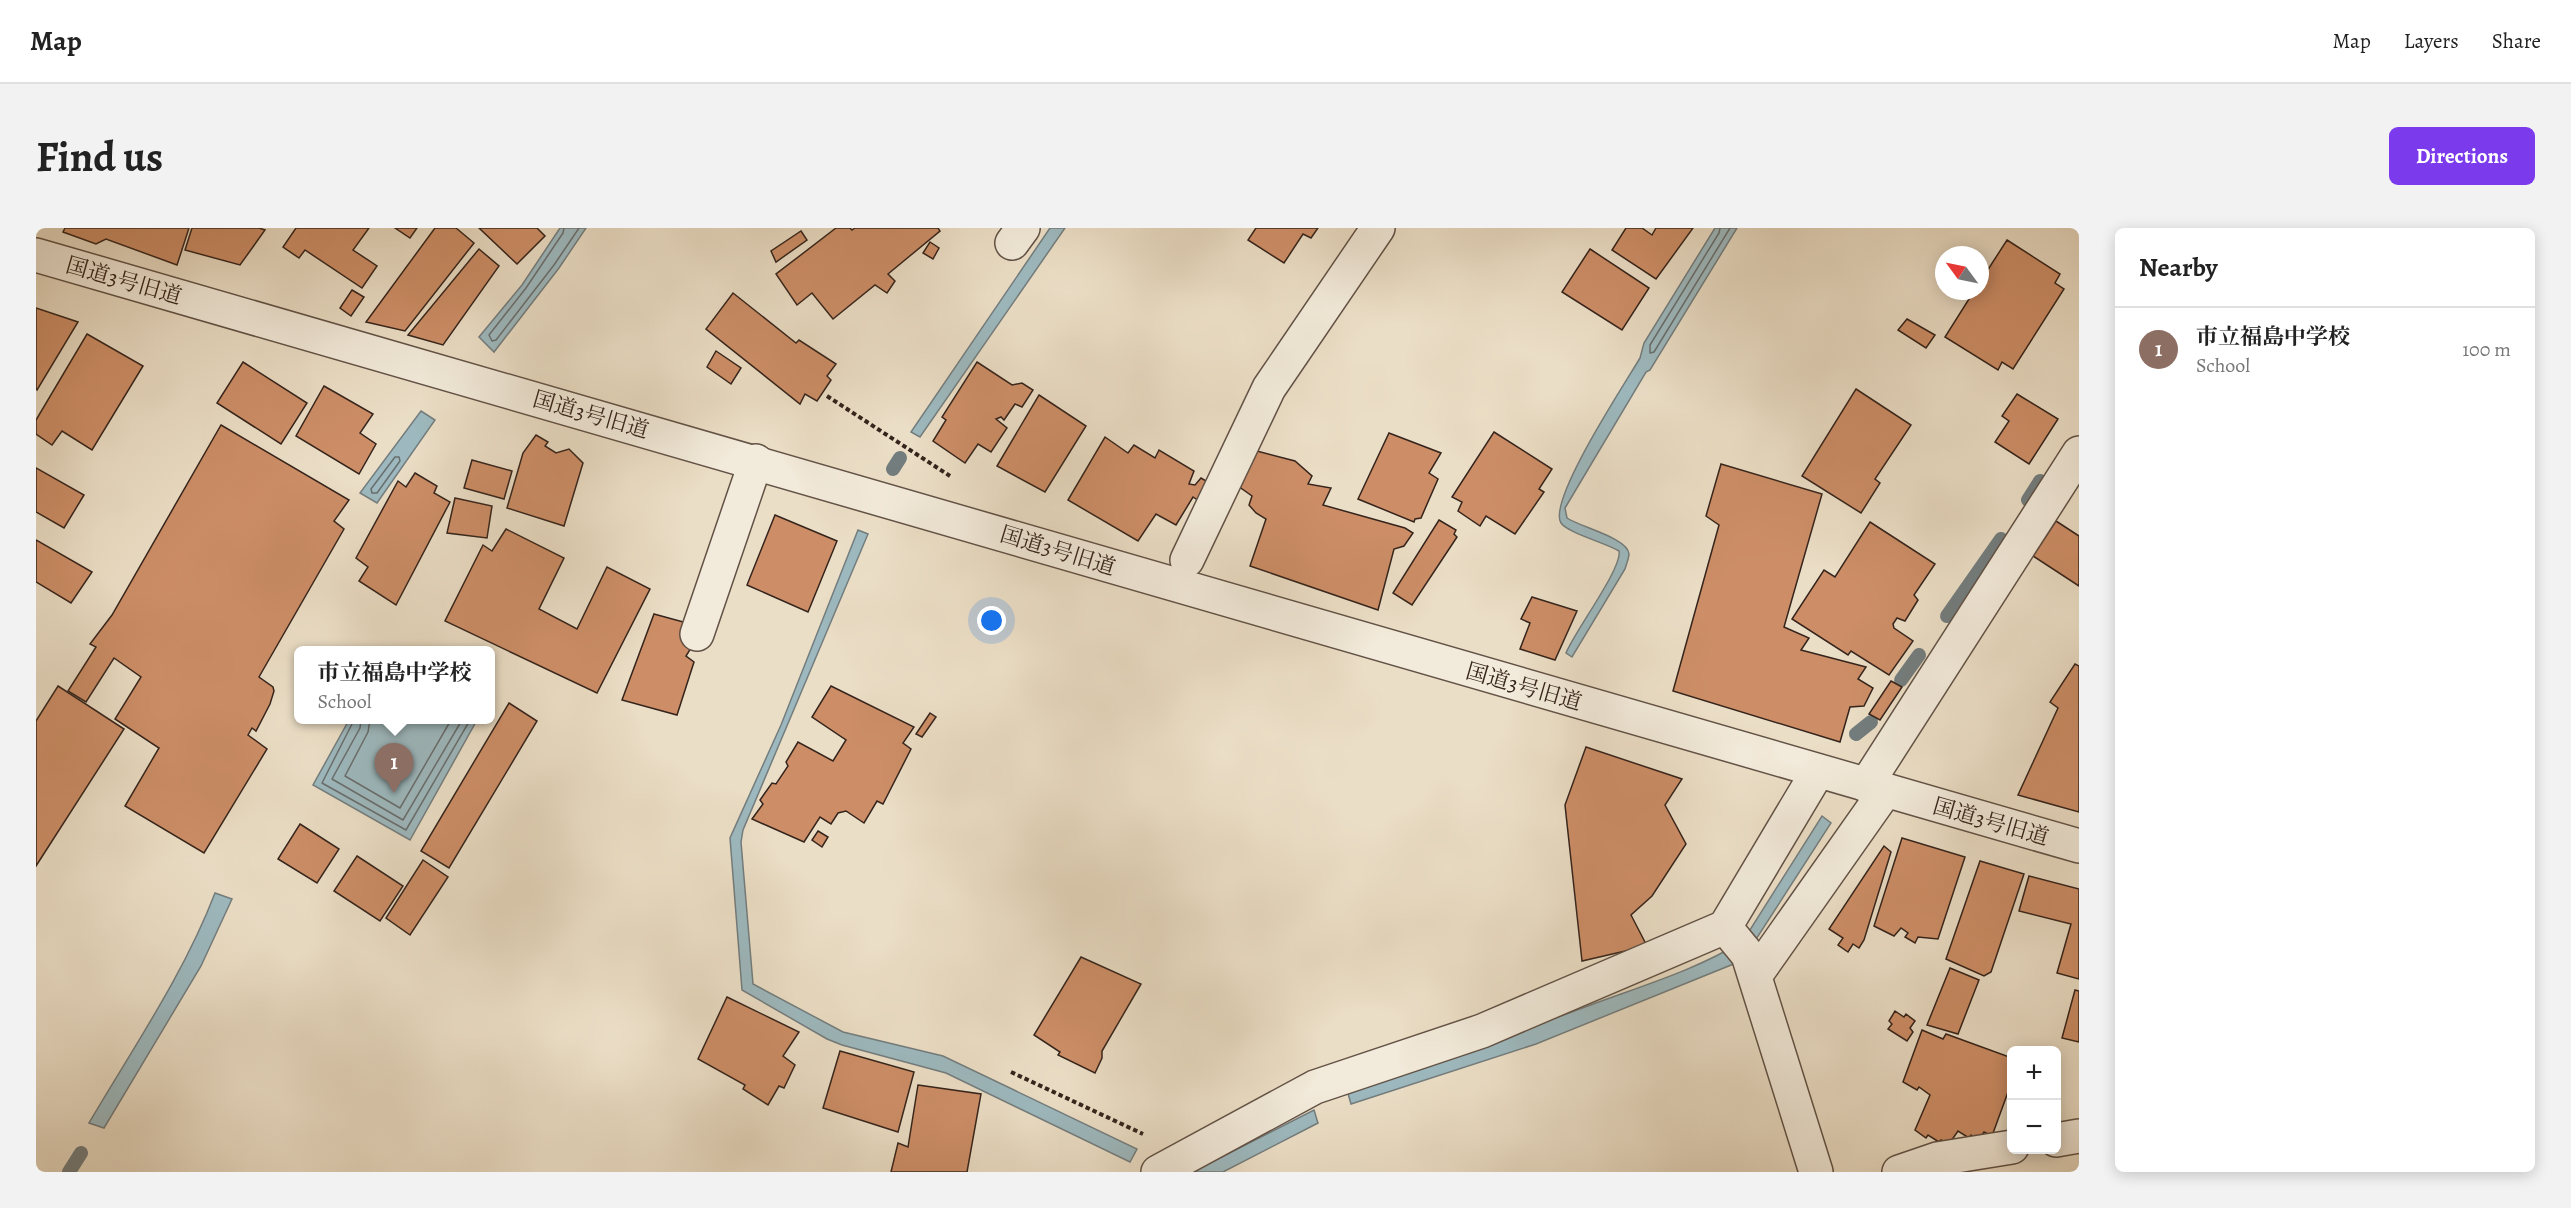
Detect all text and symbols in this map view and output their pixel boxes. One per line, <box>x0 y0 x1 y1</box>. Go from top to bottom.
text: Map <box>30 22 82 60</box>
text: Map <box>2332 27 2371 55</box>
text: Layers <box>2404 27 2459 55</box>
text: Share <box>2492 27 2541 55</box>
button: Directions <box>2389 127 2535 185</box>
text: Find us <box>36 128 163 185</box>
north arrow <box>1935 246 1989 300</box>
street label: 国道3号旧道 <box>62 250 185 312</box>
text: Nearby <box>2139 250 2218 285</box>
text: 市立福島中学校 <box>2196 322 2350 352</box>
text: 1 <box>2155 336 2162 363</box>
text: 100 m <box>2462 336 2511 363</box>
text: School <box>2196 352 2250 379</box>
street label: 国道3号旧道 <box>529 384 652 446</box>
street label: 国道3号旧道 <box>996 519 1119 583</box>
your location <box>977 606 1006 635</box>
popup <box>294 646 495 724</box>
street label: 国道3号旧道 <box>1462 656 1585 718</box>
text: 市立福島中学校 <box>317 658 472 688</box>
text: School <box>317 688 372 715</box>
pin: 1 <box>374 744 414 793</box>
street label: 国道3号旧道 <box>1929 791 2052 853</box>
map controls <box>2007 1046 2061 1154</box>
button: + <box>2007 1046 2061 1100</box>
button: − <box>2007 1100 2061 1154</box>

